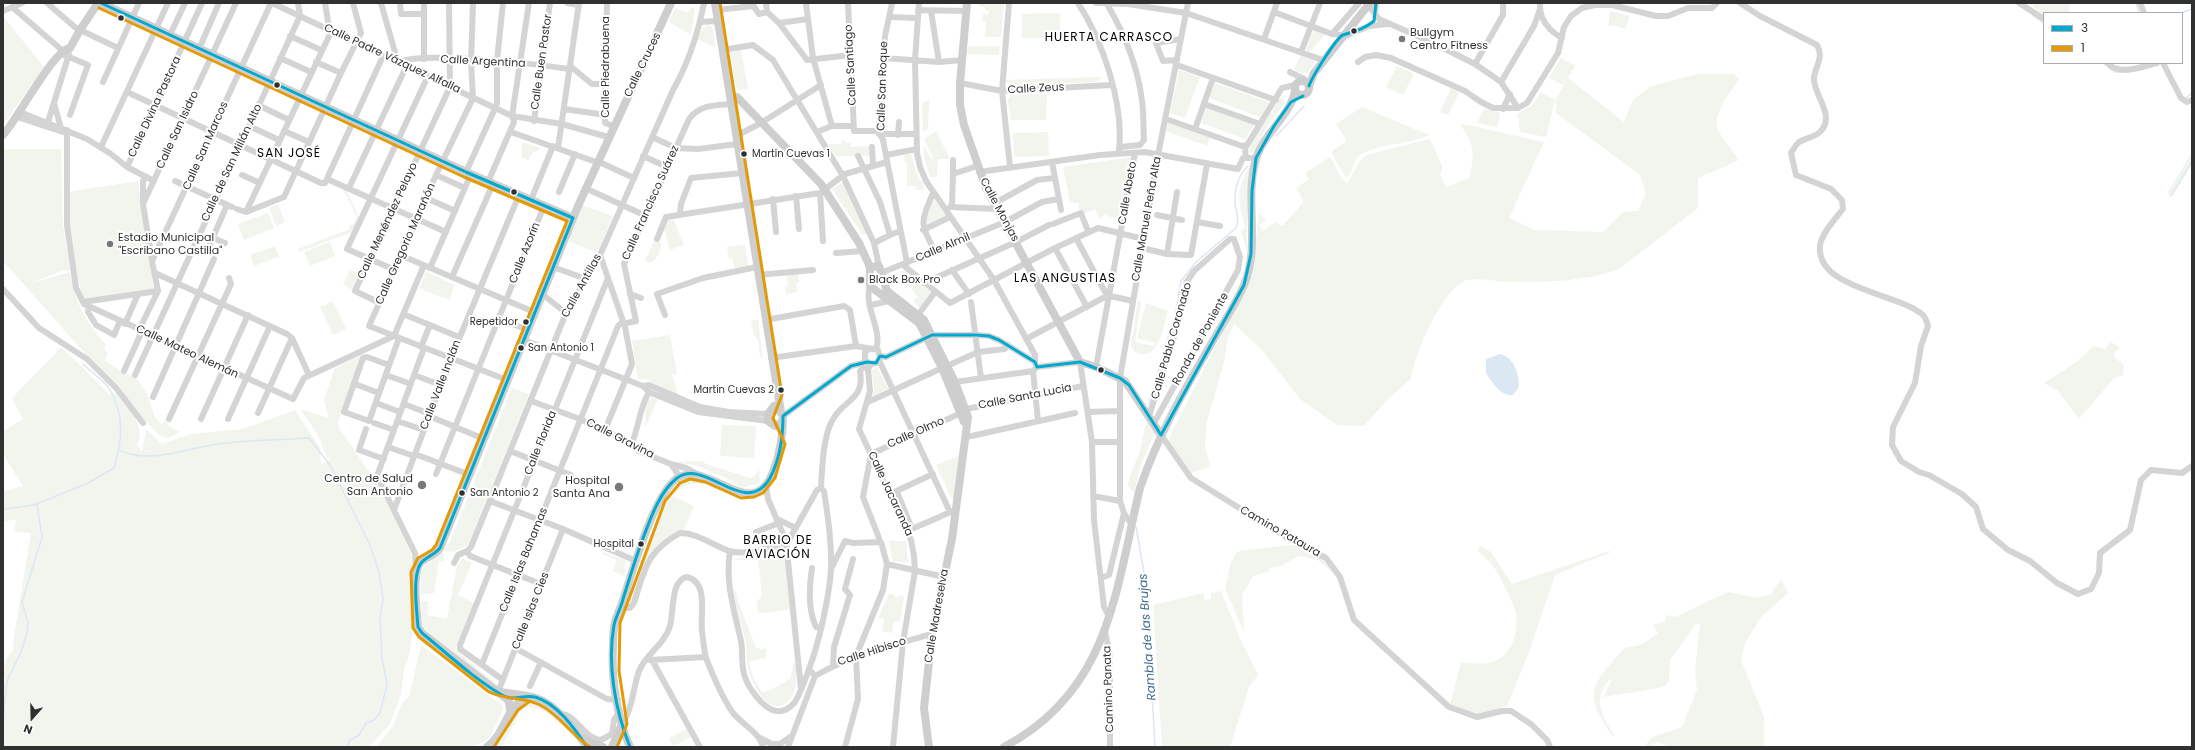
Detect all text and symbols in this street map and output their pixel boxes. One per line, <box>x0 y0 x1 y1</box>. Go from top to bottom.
legend <box>2043 12 2183 64</box>
unlabelled marker <box>116 13 126 23</box>
street label: Calle Buen Pastor <box>529 13 555 111</box>
street label: Calle Piedrabuena <box>599 16 613 118</box>
text: 3 <box>2081 19 2088 36</box>
street label: Calle Padre Vázquez Alfalla <box>322 21 462 97</box>
street label: Calle Santiago <box>842 24 860 106</box>
unlabelled marker <box>1349 26 1359 36</box>
place label: Bullgym Centro Fitness <box>1410 26 1488 52</box>
street label: Calle Cruces <box>622 31 664 99</box>
district label: HUERTA CARRASCO <box>1045 31 1173 45</box>
marker: Bullgym Centro Fitness <box>1397 34 1407 44</box>
text: 1 <box>2081 39 2085 56</box>
street label: Calle San Roque <box>875 41 891 131</box>
street label: Calle Argentina <box>440 53 526 71</box>
street label: Calle Divina Pastora <box>126 54 184 160</box>
unlabelled marker <box>272 80 282 90</box>
street label: Calle Zeus <box>1007 81 1065 97</box>
street label: Calle San Isidro <box>154 89 202 171</box>
street label: Calle San Marcos <box>181 100 231 192</box>
street label: Calle de San Millán Alto <box>199 102 265 224</box>
street label: Calle Francisco Suárez <box>620 144 682 262</box>
district label: SAN JOSÉ <box>257 147 321 161</box>
place label: Martín Cuevas 1 <box>752 148 830 160</box>
marker: Martín Cuevas 1 <box>739 149 749 159</box>
street label: Calle Manuel Peña Alta <box>1129 155 1165 283</box>
street label: Calle Abeto <box>1116 160 1140 226</box>
street label: Calle Menéndez Pelayo <box>355 161 421 281</box>
street label: Calle Monjas <box>977 176 1021 244</box>
street label: Calle Gregorio Marañón <box>373 181 439 307</box>
unlabelled marker <box>509 187 519 197</box>
street label: Calle Azorín <box>507 221 543 285</box>
place label: Estadio Municipal "Escribano Castilla" <box>118 231 222 257</box>
street label: Calle Almil <box>914 231 972 265</box>
marker: Estadio Municipal "Escribano Castilla" <box>105 239 115 249</box>
street label: Calle Antillas <box>559 252 605 320</box>
district label: LAS ANGUSTIAS <box>1014 272 1116 286</box>
place label: Black Box Pro <box>869 273 941 287</box>
marker: Black Box Pro <box>856 275 866 285</box>
street label: Calle Pablo Coronado <box>1149 281 1195 401</box>
street label: Ronda de Poniente <box>1170 290 1232 388</box>
place label: Repetidor <box>470 316 518 328</box>
marker: Repetidor <box>521 317 531 327</box>
street label: Calle Mateo Alemán <box>134 322 240 382</box>
street label: Calle Valle Inclán <box>418 338 464 432</box>
place label: San Antonio 1 <box>528 342 594 354</box>
marker: San Antonio 1 <box>516 343 526 353</box>
unlabelled marker <box>1096 365 1106 375</box>
street label: Calle Santa Lucia <box>977 381 1073 413</box>
place label: Martín Cuevas 2 <box>693 384 774 396</box>
marker: Martín Cuevas 2 <box>776 385 786 395</box>
street label: Calle Florida <box>522 409 560 477</box>
street label: Calle Olmo <box>886 415 946 451</box>
street label: Calle Gravina <box>584 416 656 462</box>
street label: Calle Jacaranda <box>865 450 915 538</box>
place label: Centro de Salud San Antonio <box>324 472 413 498</box>
place label: Hospital Santa Ana <box>553 474 610 500</box>
marker: Centro de Salud San Antonio <box>416 479 428 491</box>
marker: Hospital Santa Ana <box>613 481 625 493</box>
place label: San Antonio 2 <box>470 487 539 499</box>
marker: San Antonio 2 <box>457 488 467 498</box>
street label: Camino Pataura <box>1237 504 1323 560</box>
street label: Calle Islas Bahamas <box>497 506 551 614</box>
district label: BARRIO DE AVIACIÓN <box>743 534 813 562</box>
place label: Hospital <box>593 538 634 550</box>
marker: Hospital <box>636 539 646 549</box>
street label: Calle Madreselva <box>922 568 952 664</box>
street label: Calle Islas Cies <box>509 570 553 652</box>
water label: Rambla de las Brujas <box>1136 573 1160 701</box>
street label: Calle Hibisco <box>836 635 908 669</box>
street label: Camino Panata <box>1101 645 1117 733</box>
north arrow <box>12 698 52 738</box>
text: N <box>21 720 35 738</box>

